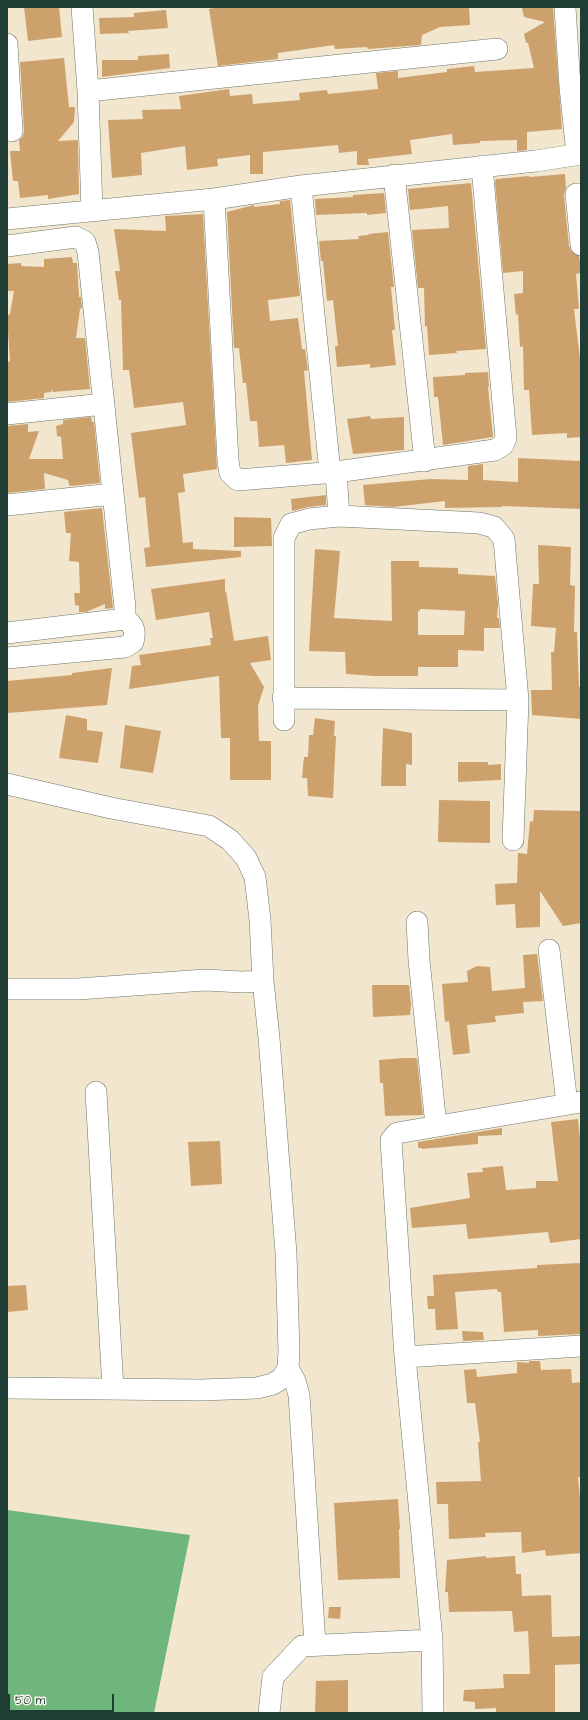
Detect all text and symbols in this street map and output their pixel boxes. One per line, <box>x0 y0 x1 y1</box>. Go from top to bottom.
scale bar <box>10 1686 116 1712</box>
text: 50 m <box>15 1692 45 1709</box>

